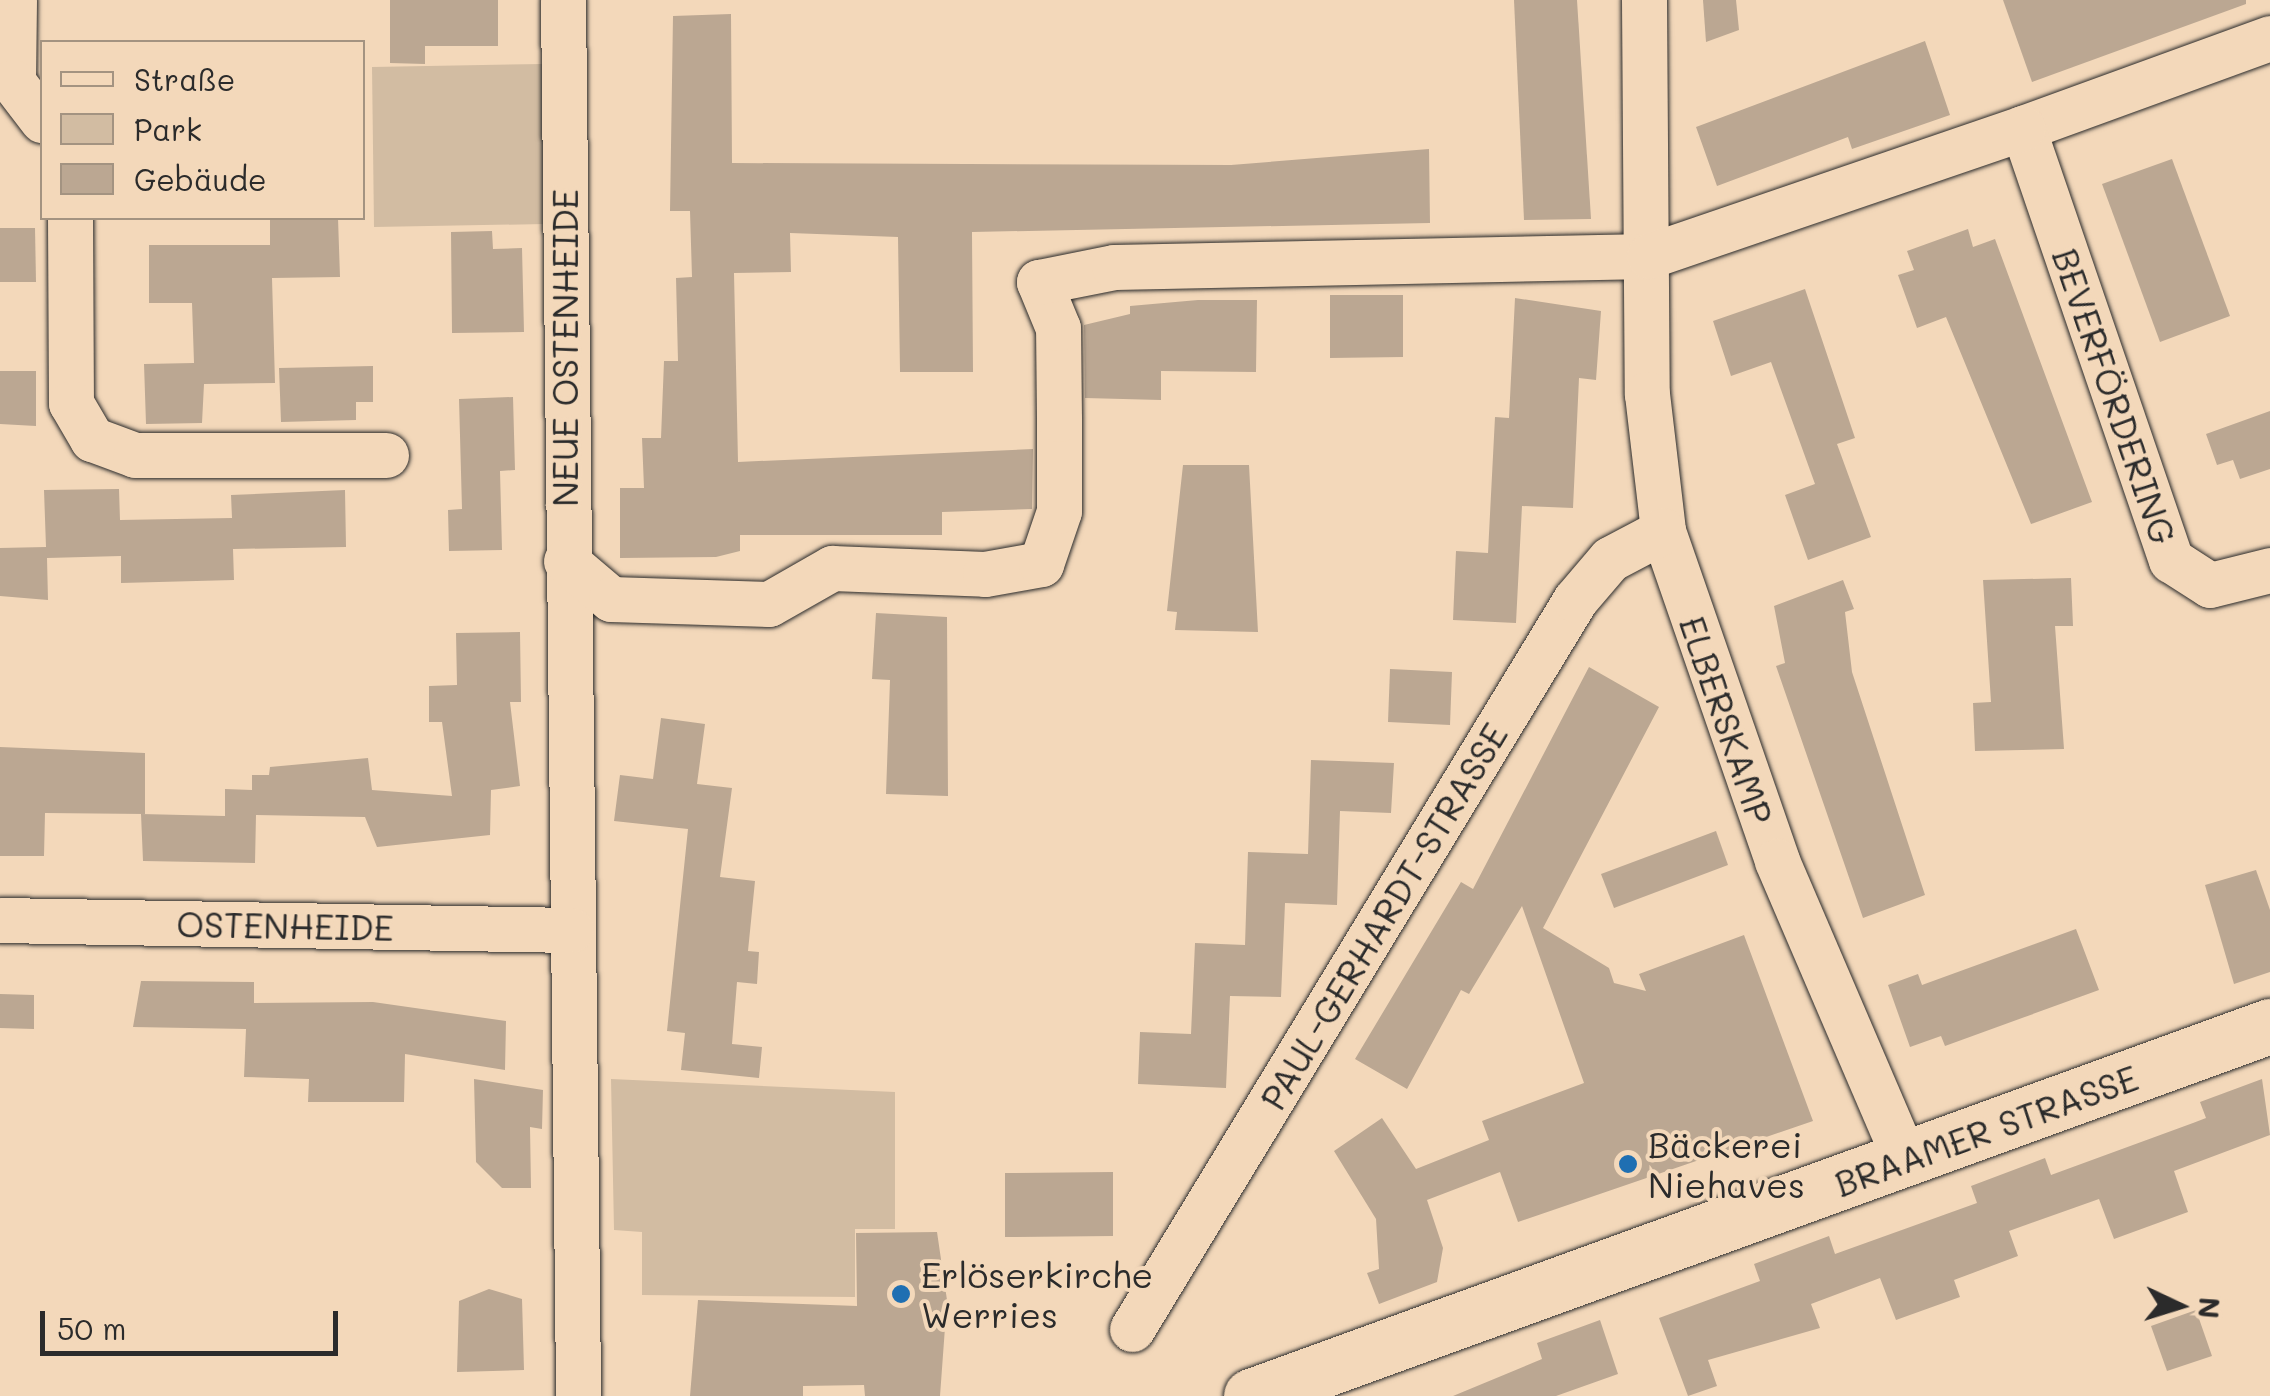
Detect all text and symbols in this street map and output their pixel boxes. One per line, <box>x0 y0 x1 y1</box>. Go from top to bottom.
legend <box>40 40 365 220</box>
text: Straße <box>134 59 235 99</box>
text: Park <box>134 109 202 149</box>
text: Gebäude <box>134 159 267 199</box>
street label: NEUE OSTENHEIDE <box>543 189 585 507</box>
street label: BEVERFÖRDERING <box>2045 243 2185 549</box>
street label: ELBERSKAMP <box>1672 611 1782 829</box>
street label: PAUL-GERHARDT-STRASSE <box>1251 715 1515 1117</box>
street label: OSTENHEIDE <box>176 902 394 948</box>
street label: BRAAMER STRASSE <box>1829 1056 2143 1204</box>
place label: Bäckerei Niehaves <box>1648 1123 1805 1205</box>
marker: Bäckerei Niehaves <box>1617 1153 1639 1175</box>
place label: Erlöserkirche Werries <box>921 1253 1153 1335</box>
north arrow <box>2130 1256 2230 1356</box>
marker: Erlöserkirche Werries <box>890 1283 912 1305</box>
scale bar <box>45 1291 342 1353</box>
text: N <box>2191 1296 2229 1320</box>
text: 50 m <box>57 1308 127 1348</box>

